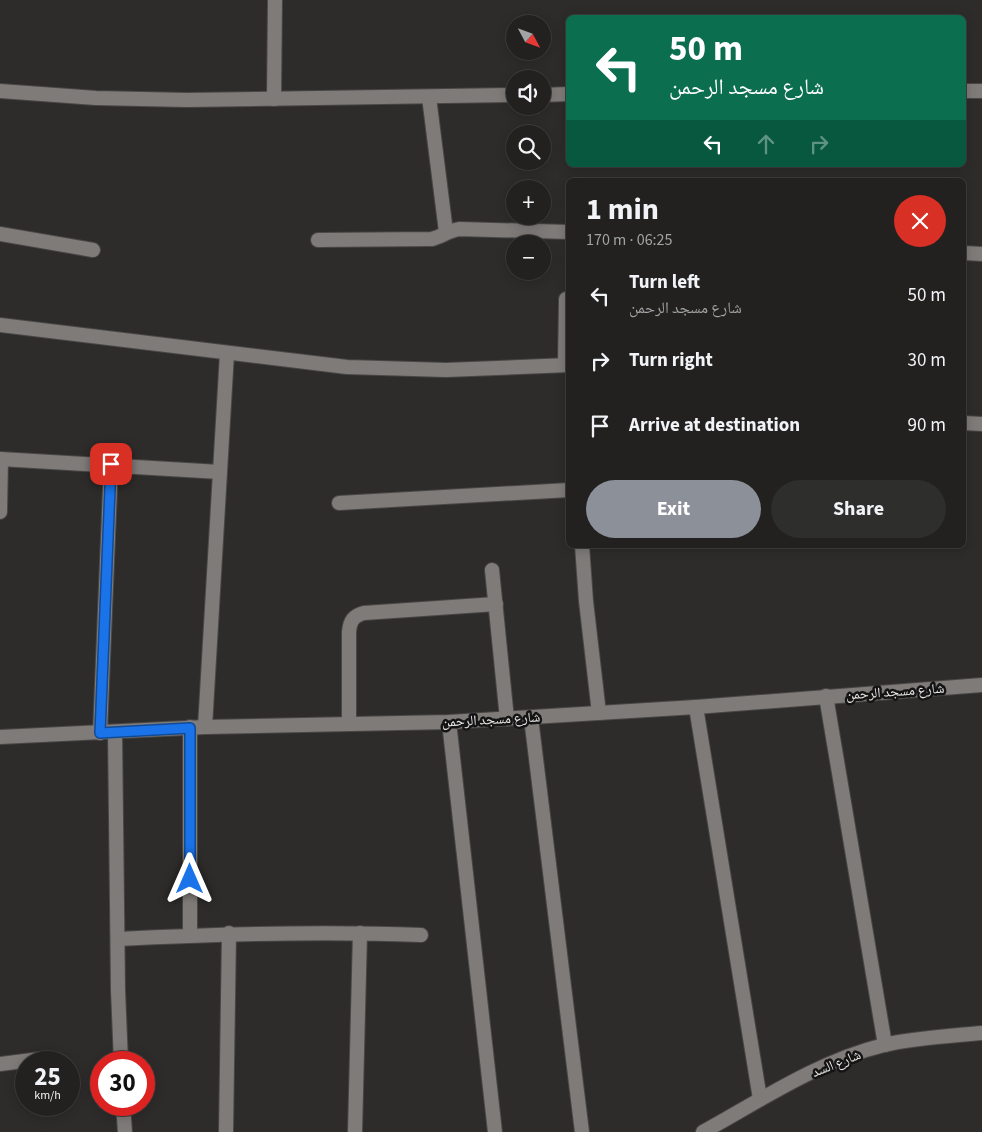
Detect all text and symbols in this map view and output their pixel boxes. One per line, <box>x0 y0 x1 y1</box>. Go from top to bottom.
north arrow <box>506 15 551 60</box>
map controls <box>506 15 551 280</box>
text: 50 m <box>669 24 743 74</box>
icon: left <box>586 35 651 100</box>
button: sound <box>506 70 551 115</box>
text: شارع مسجد الرحمن <box>669 71 824 103</box>
button: search <box>506 125 551 170</box>
icon: left <box>699 130 727 158</box>
icon: ahead <box>752 130 780 158</box>
icon: right <box>805 130 833 158</box>
button: + <box>506 180 551 225</box>
text: 1 min <box>586 188 659 231</box>
button: close <box>894 195 946 247</box>
text: 170 m · 06:25 <box>586 229 673 251</box>
button: − <box>506 235 551 280</box>
text: Turn left <box>629 269 700 296</box>
icon: left <box>586 282 614 310</box>
text: 50 m <box>908 282 946 309</box>
text: شارع مسجد الرحمن <box>629 297 742 319</box>
icon: right <box>586 347 614 375</box>
text: Turn right <box>629 347 713 374</box>
text: 30 m <box>908 347 946 374</box>
icon: arrive <box>586 412 614 440</box>
text: Arrive at destination <box>629 412 800 439</box>
text: 90 m <box>908 412 946 439</box>
pin <box>90 443 132 485</box>
icon: arrive <box>97 450 125 478</box>
button: Exit <box>586 480 761 538</box>
button: Share <box>771 480 946 538</box>
street label: شارع مسجد الرحمن <box>845 679 945 705</box>
street label: شارع مسجد الرحمن <box>441 707 541 733</box>
position arrow <box>163 852 215 904</box>
street label: شارع السد <box>809 1045 864 1083</box>
speed limit sign: 30 <box>90 1051 155 1116</box>
text: 25 <box>34 1059 61 1095</box>
text: km/h <box>34 1087 61 1104</box>

